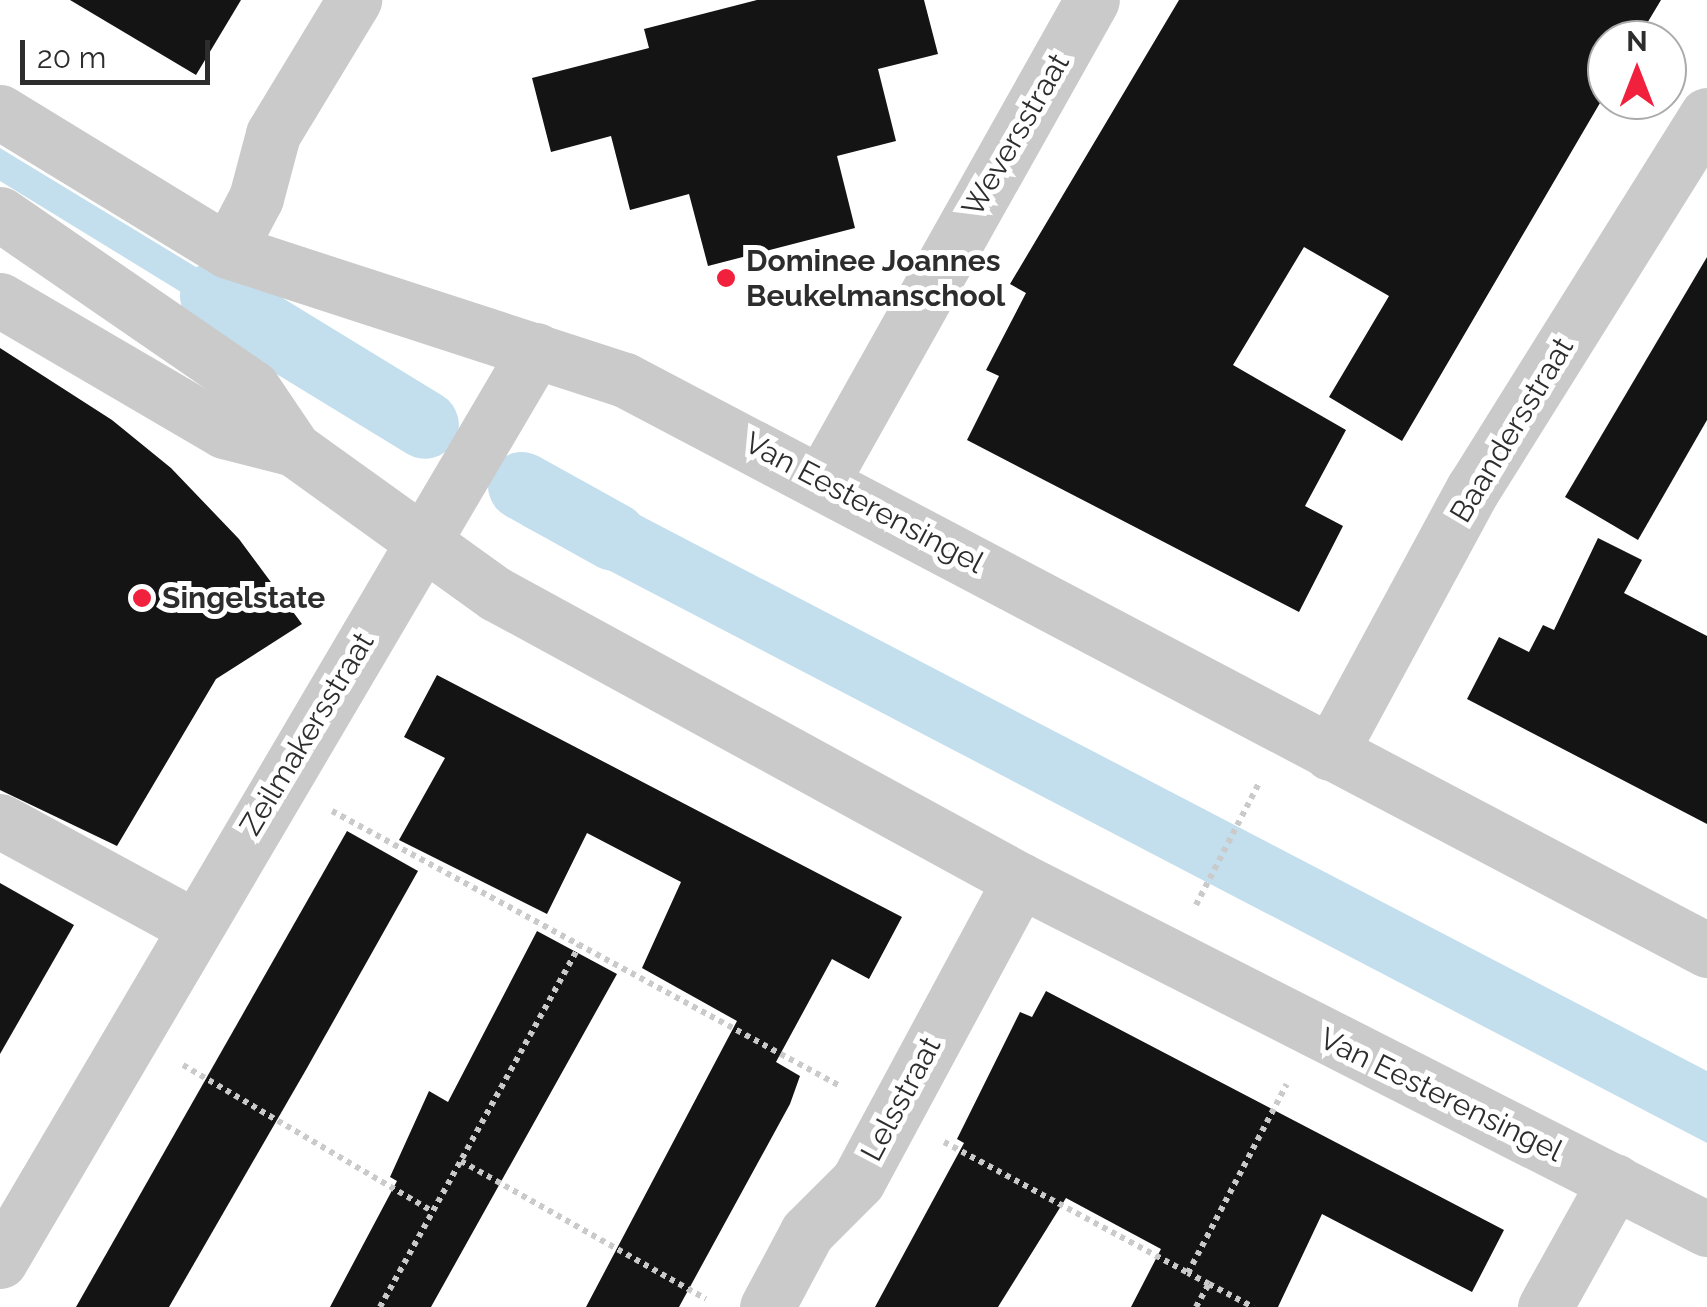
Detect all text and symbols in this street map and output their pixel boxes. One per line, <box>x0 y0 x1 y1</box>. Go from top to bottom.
scale bar <box>25 20 215 82</box>
north arrow <box>1587 20 1687 120</box>
text: N <box>1626 25 1648 58</box>
text: 20 m <box>37 40 106 75</box>
street label: Weversstraat <box>955 47 1077 223</box>
place label: Dominee Joannes Beukelmanschool <box>746 243 1005 314</box>
marker: Dominee Joannes Beukelmanschool <box>715 267 737 289</box>
street label: Baandersstraat <box>1443 331 1581 529</box>
street label: Van Eesterensingel <box>738 425 990 581</box>
place label: Singelstate <box>162 580 325 616</box>
marker: Singelstate <box>131 587 153 609</box>
street label: Zeilmakersstraat <box>232 626 382 842</box>
street label: Van Eesterensingel <box>1314 1021 1568 1169</box>
street label: Lelsstraat <box>853 1031 949 1167</box>

